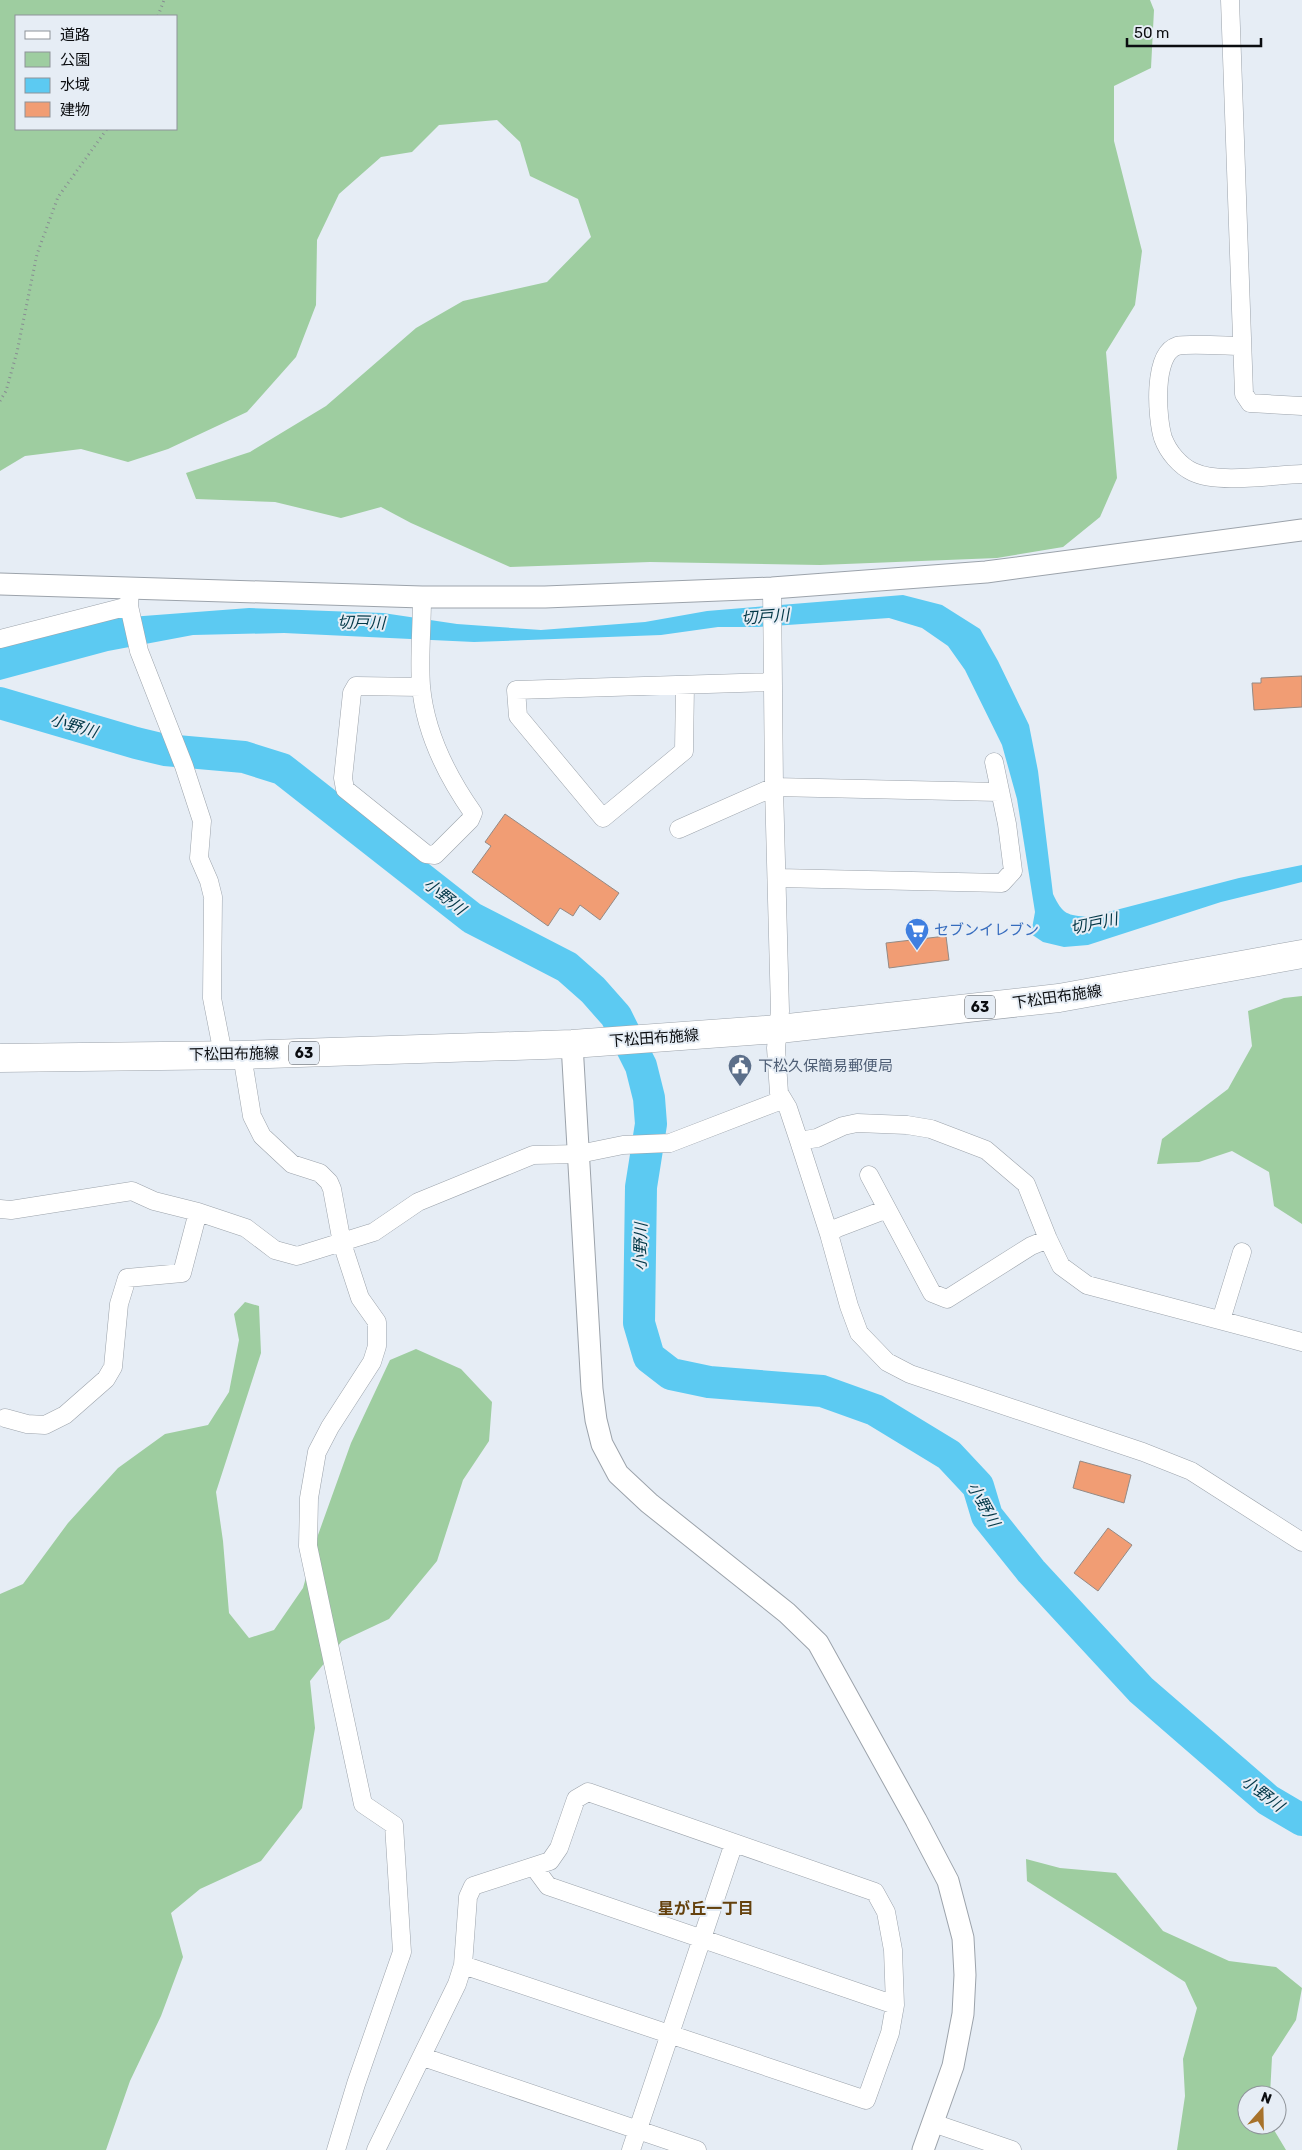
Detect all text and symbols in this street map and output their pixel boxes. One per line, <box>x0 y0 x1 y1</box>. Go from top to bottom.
legend <box>15 15 178 130</box>
scale bar <box>1127 15 1261 47</box>
text: 50 m <box>1134 24 1169 42</box>
text: 道路 <box>60 26 90 44</box>
text: 公園 <box>60 51 90 69</box>
text: 水域 <box>60 76 90 94</box>
text: 建物 <box>60 101 90 119</box>
water label: 切戸川 <box>740 605 792 628</box>
water label: 切戸川 <box>337 613 387 632</box>
water label: 小野川 <box>48 709 101 742</box>
water label: 小野川 <box>420 874 471 920</box>
water label: 切戸川 <box>1069 909 1122 938</box>
supermarket icon: セブンイレブン <box>904 917 930 951</box>
place label: セブンイレブン <box>934 921 1039 939</box>
street label: 下松田布施線 <box>1011 982 1103 1012</box>
road number: 63 <box>965 996 995 1019</box>
street label: 下松田布施線 <box>608 1026 700 1050</box>
road number: 63 <box>289 1042 319 1064</box>
street label: 下松田布施線 <box>189 1044 279 1064</box>
public building icon: 下松久保簡易郵便局 <box>727 1053 753 1087</box>
place label: 下松久保簡易郵便局 <box>758 1057 893 1075</box>
water label: 小野川 <box>631 1221 650 1271</box>
water label: 小野川 <box>964 1479 1004 1532</box>
water label: 小野川 <box>1238 1771 1289 1817</box>
district label: 星が丘一丁目 <box>658 1899 754 1918</box>
north arrow <box>1237 2085 1287 2135</box>
text: N <box>1259 2089 1274 2108</box>

